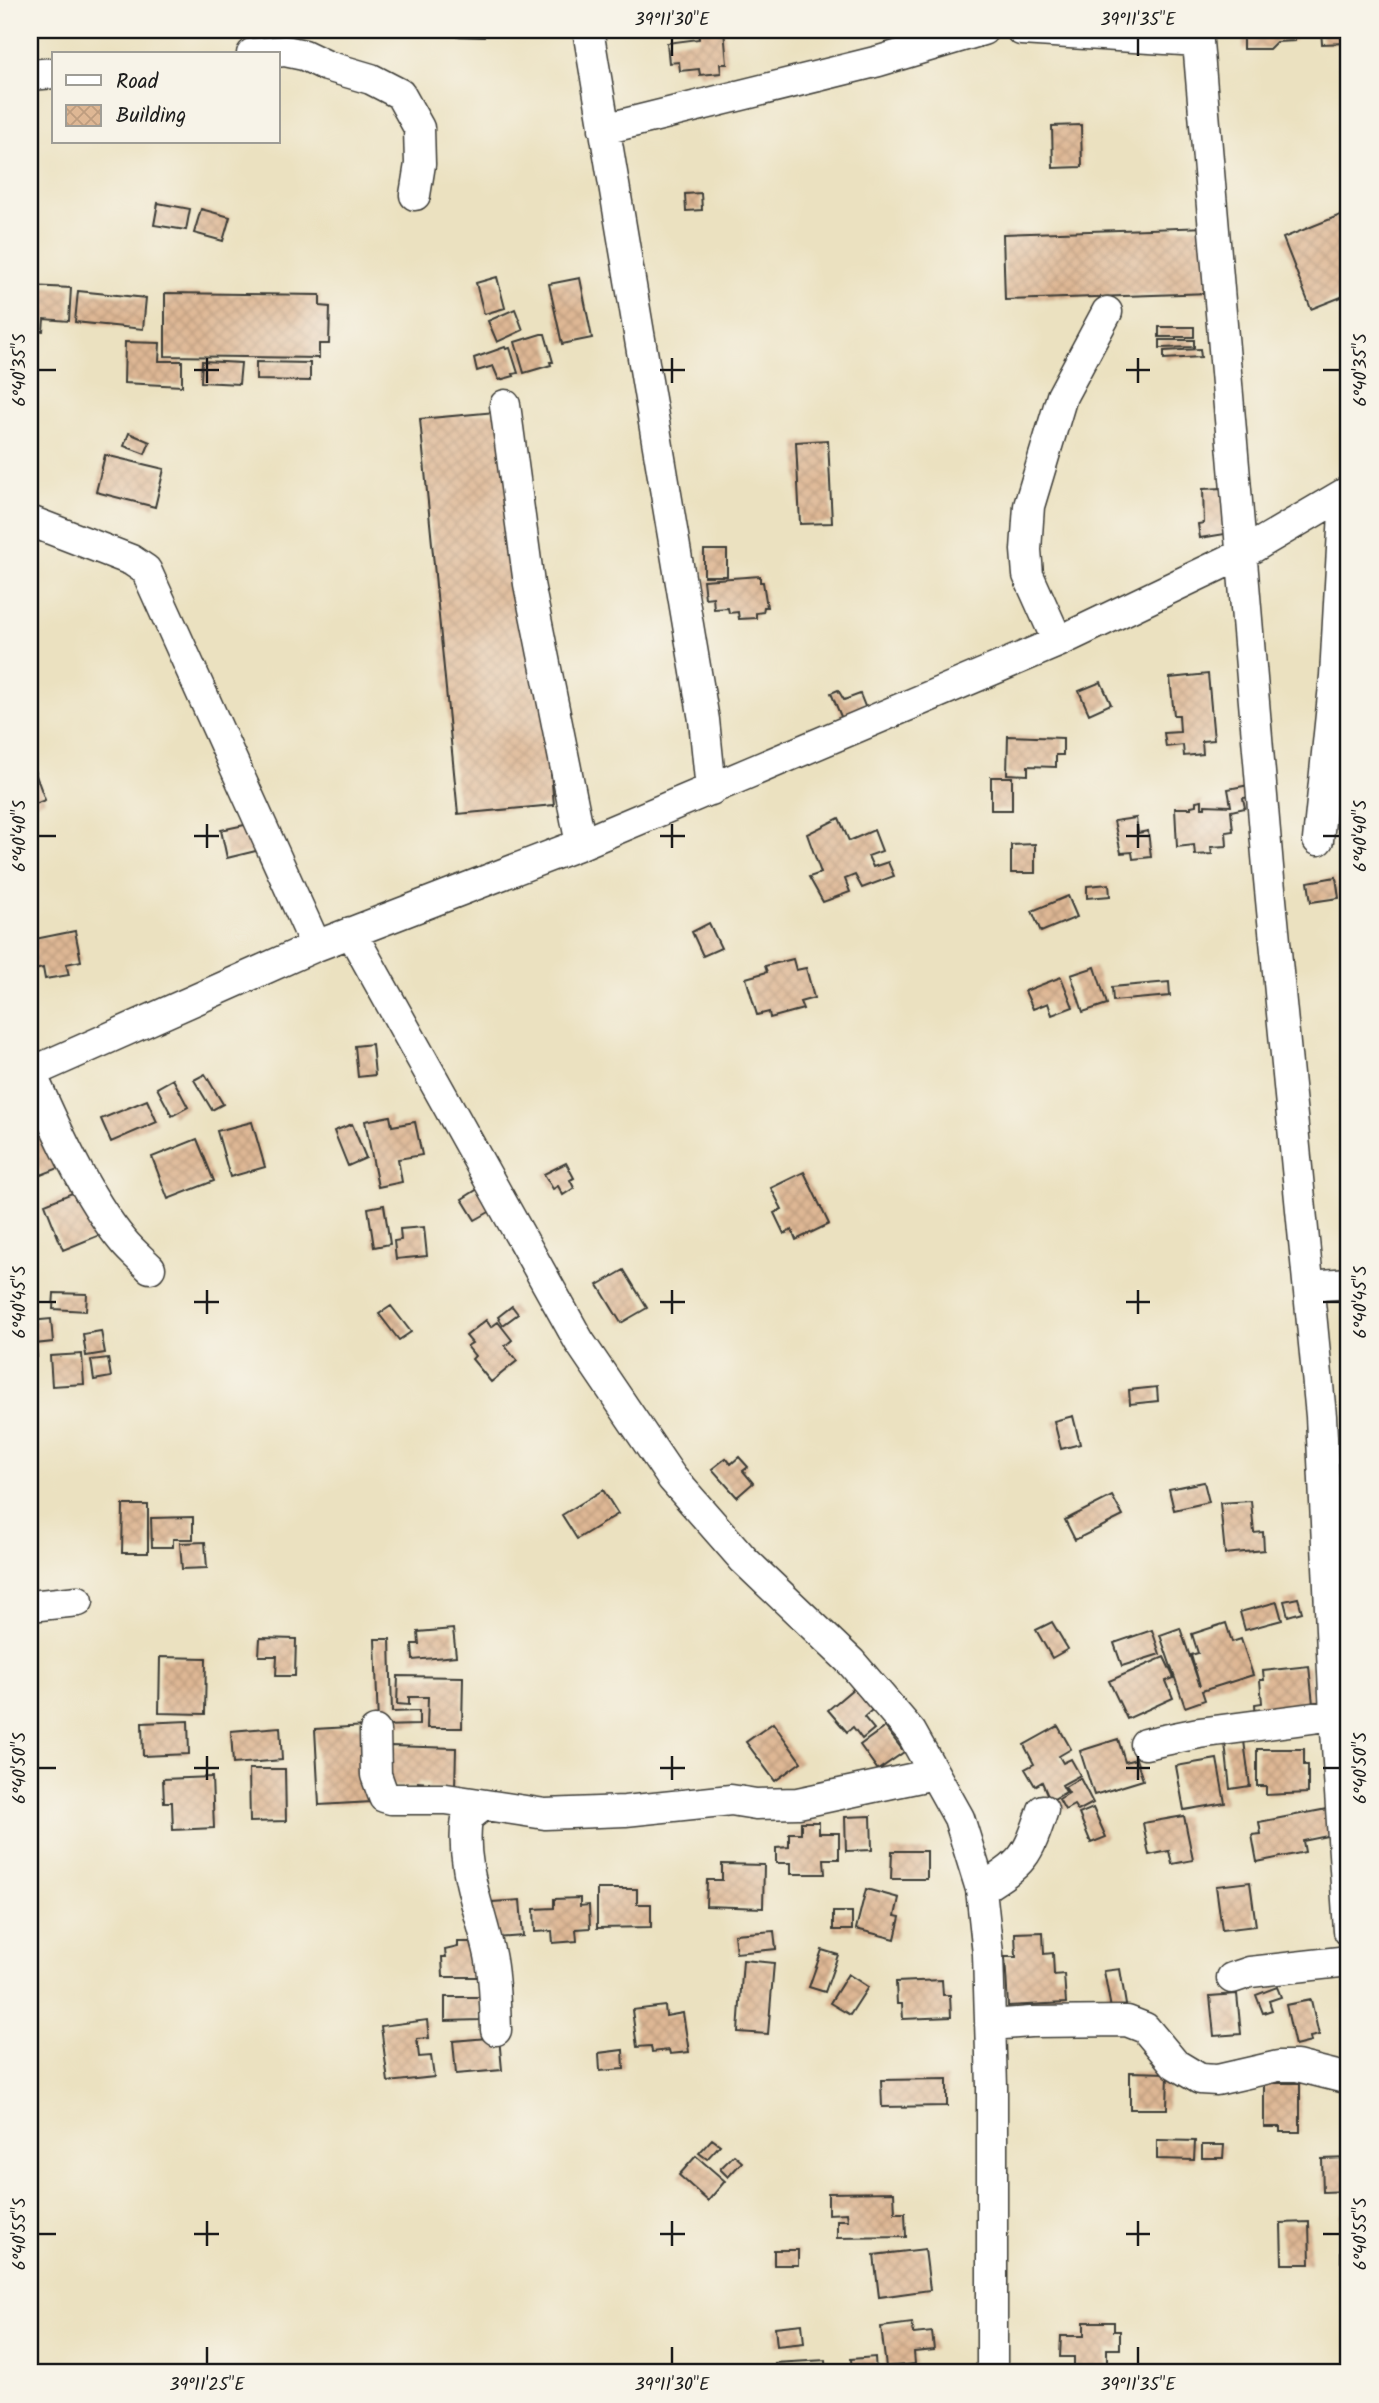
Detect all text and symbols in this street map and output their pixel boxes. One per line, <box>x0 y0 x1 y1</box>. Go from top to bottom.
text: 39°11'30"E <box>635 6 710 35</box>
text: 39°11'35"E <box>1100 6 1176 35</box>
legend <box>52 52 280 144</box>
text: Road <box>116 66 159 99</box>
text: Building <box>116 100 186 133</box>
text: 6°40'35"S <box>6 333 35 407</box>
text: 6°40'35"S <box>1347 333 1376 407</box>
text: 6°40'40"S <box>6 800 35 872</box>
text: 6°40'40"S <box>1347 800 1376 872</box>
text: 6°40'45"S <box>6 1265 35 1338</box>
text: 6°40'45"S <box>1347 1265 1376 1338</box>
text: 6°40'50"S <box>6 1732 35 1804</box>
text: 6°40'50"S <box>1347 1732 1376 1804</box>
text: 6°40'55"S <box>6 2197 35 2270</box>
text: 6°40'55"S <box>1347 2197 1376 2270</box>
text: 39°11'25"E <box>169 2371 245 2400</box>
text: 39°11'30"E <box>635 2371 710 2400</box>
text: 39°11'35"E <box>1100 2371 1176 2400</box>

